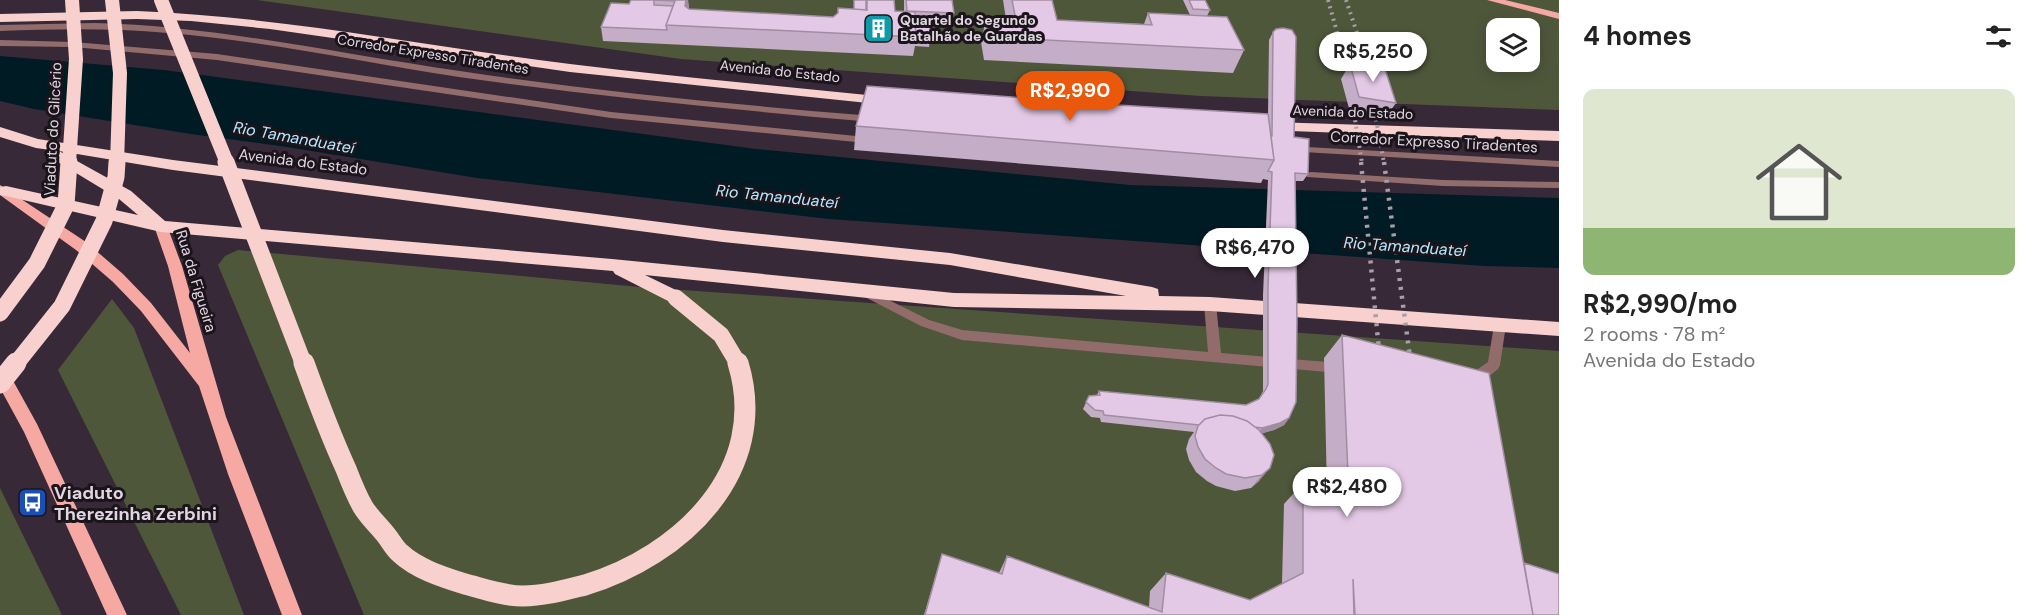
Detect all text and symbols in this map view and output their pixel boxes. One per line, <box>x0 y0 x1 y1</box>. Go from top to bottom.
place label: Quartel do Segundo Batalhão de Guardas <box>900 11 1043 45</box>
building icon: Quartel do Segundo Batalhão de Guardas <box>863 12 895 44</box>
map controls <box>1486 18 1540 72</box>
button: layers <box>1486 18 1540 72</box>
text: 4 homes <box>1583 19 1692 53</box>
icon: filters <box>1982 20 2015 53</box>
street label: Corredor Expresso Tiradentes <box>336 30 530 78</box>
pin: R$5,250 <box>1318 32 1428 83</box>
text: R$5,250 <box>1333 38 1413 64</box>
street label: Avenida do Estado <box>719 56 841 86</box>
street label: Viaduto do Glicério <box>40 61 67 196</box>
pin: R$2,990 <box>1015 71 1125 122</box>
text: R$2,990 <box>1030 77 1110 103</box>
street label: Avenida do Estado <box>1292 101 1414 123</box>
water label: Rio Tamanduateí <box>232 116 358 159</box>
street label: Corredor Expresso Tiradentes <box>1330 127 1538 157</box>
icon: home <box>1745 128 1853 236</box>
street label: Avenida do Estado <box>238 144 368 180</box>
water label: Rio Tamanduateí <box>715 180 841 214</box>
street label: Rua da Figueira <box>171 228 221 334</box>
pin: R$6,470 <box>1200 228 1310 279</box>
water label: Rio Tamanduateí <box>1343 232 1468 261</box>
text: R$6,470 <box>1215 234 1295 260</box>
text: R$2,990/mo <box>1583 287 1738 321</box>
text: 2 rooms · 78 m² <box>1583 321 1725 347</box>
text: Avenida do Estado <box>1583 347 1755 373</box>
pin: R$2,480 <box>1292 467 1402 518</box>
text: R$2,480 <box>1307 473 1387 499</box>
place label: Viaduto Therezinha Zerbini <box>54 481 217 526</box>
bus stop icon: Viaduto Therezinha Zerbini <box>17 487 49 519</box>

